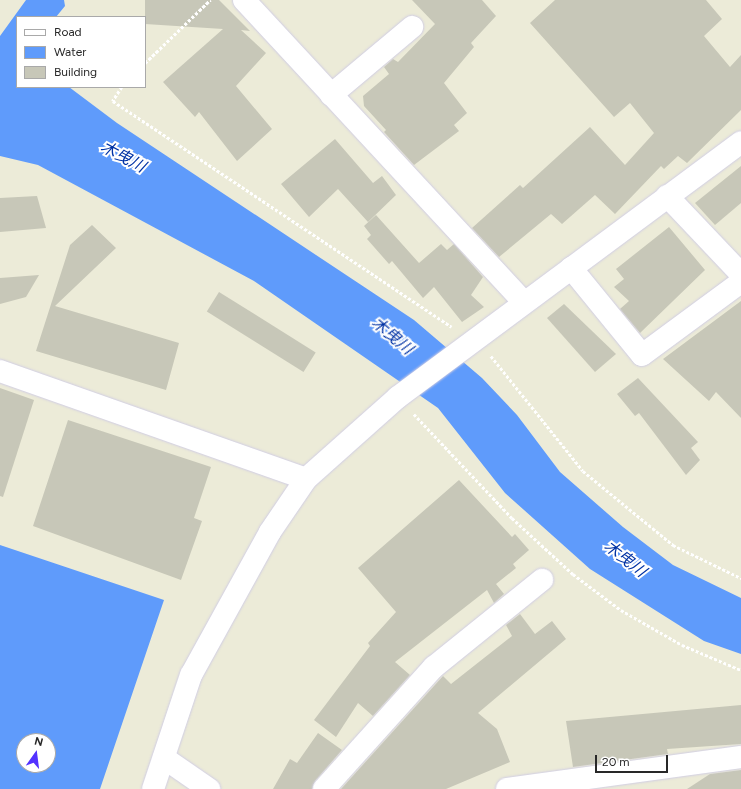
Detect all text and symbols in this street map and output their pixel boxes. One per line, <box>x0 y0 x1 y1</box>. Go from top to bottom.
legend <box>16 16 146 88</box>
text: Road <box>54 25 82 39</box>
text: Water <box>54 45 86 59</box>
text: Building <box>54 65 97 79</box>
water label: 木曳川 <box>97 137 149 177</box>
water label: 木曳川 <box>367 313 417 359</box>
water label: 木曳川 <box>600 537 650 581</box>
north arrow <box>16 733 56 773</box>
text: N <box>33 735 44 749</box>
scale bar <box>597 747 670 773</box>
text: 20 m <box>602 755 630 769</box>

